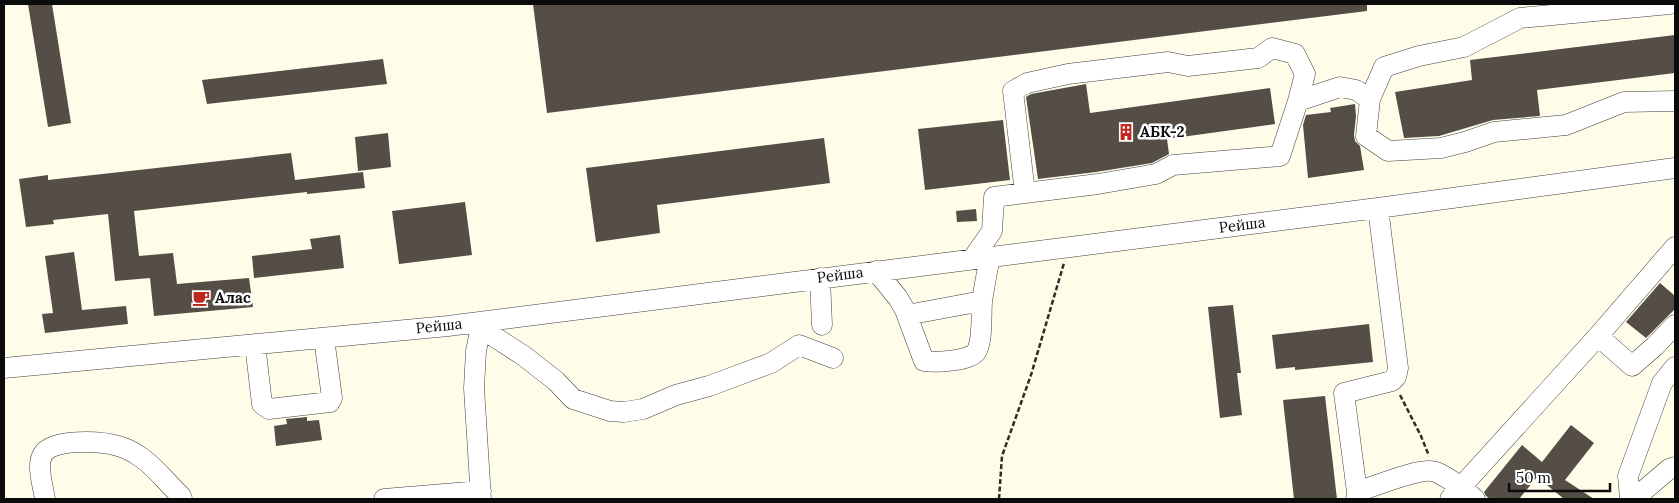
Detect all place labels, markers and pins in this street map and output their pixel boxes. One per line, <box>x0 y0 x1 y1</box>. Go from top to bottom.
building icon: АБК-2 <box>1116 122 1136 142</box>
place label: АБК-2 <box>1140 122 1184 141</box>
cafe icon: Алас <box>191 288 211 308</box>
place label: Алас <box>215 288 251 307</box>

